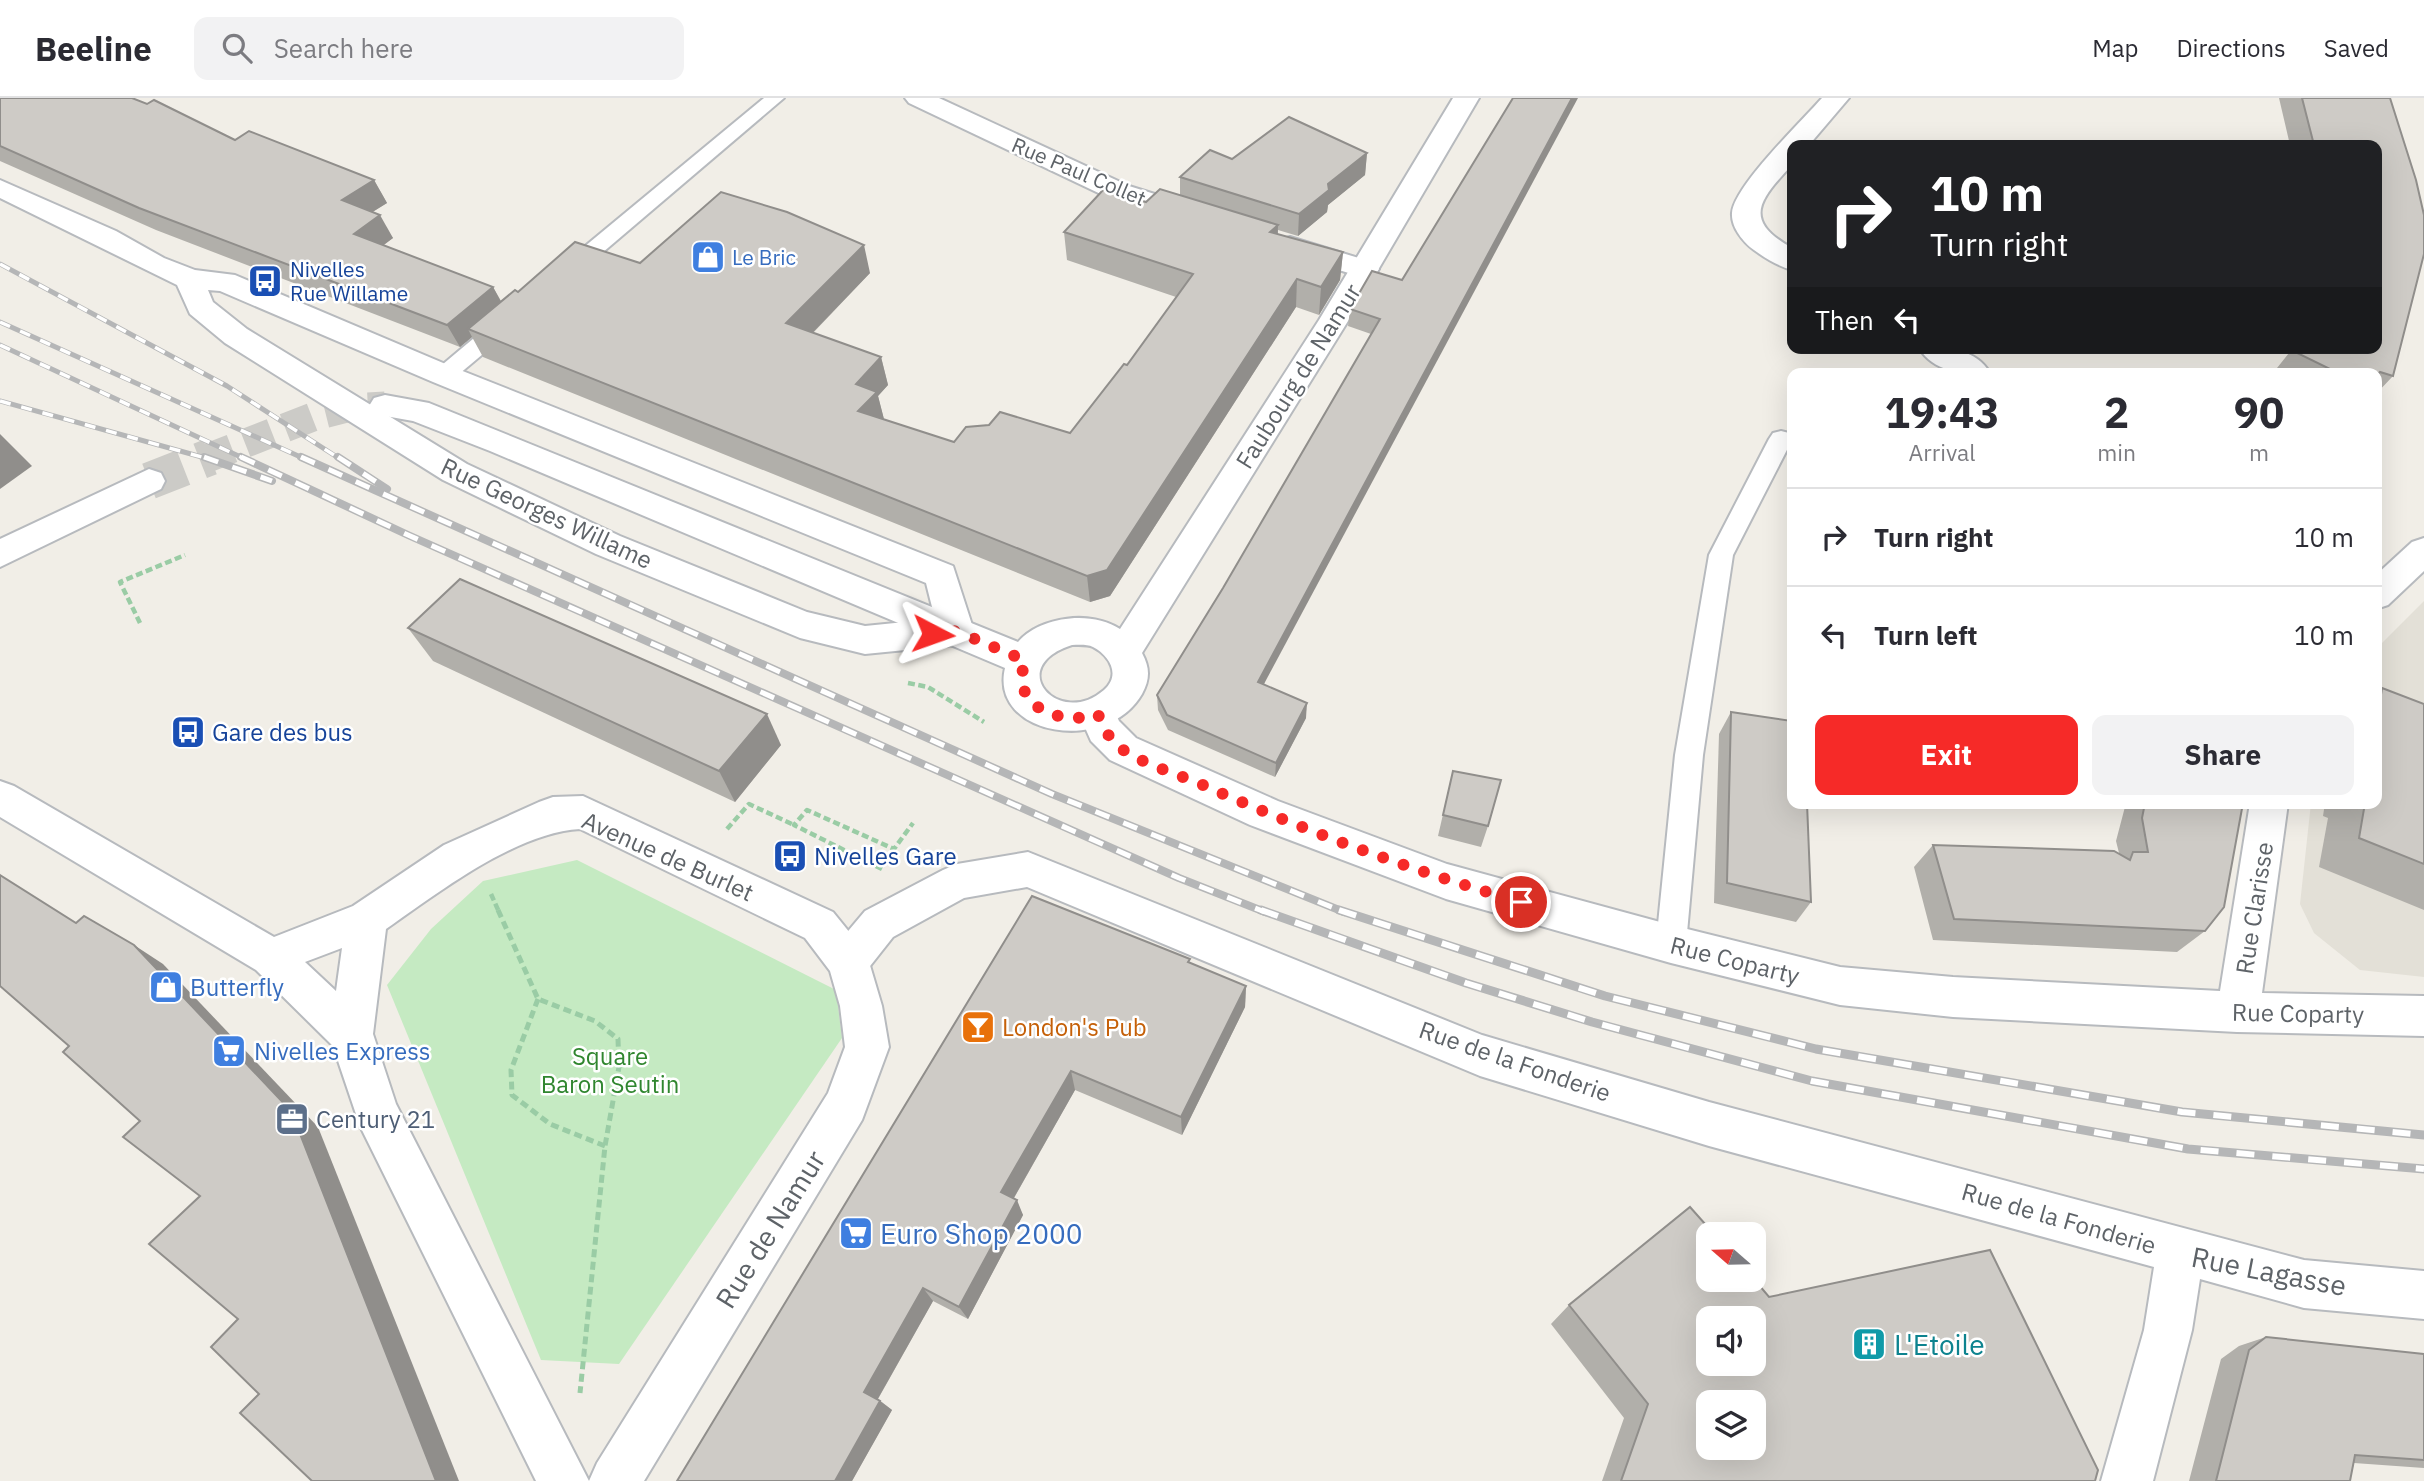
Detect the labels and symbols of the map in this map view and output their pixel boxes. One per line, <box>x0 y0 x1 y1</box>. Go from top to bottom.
street label: Rue Paul Collet <box>1008 130 1150 212</box>
shop icon: Le Bric <box>689 238 727 276</box>
place label: Le Bric <box>732 243 796 271</box>
place label: Nivelles Rue Willame <box>290 255 408 307</box>
bus stop icon: Nivelles Rue Willame <box>246 262 284 300</box>
street label: Faubourg de Namur <box>1228 277 1368 475</box>
street label: Rue Georges Willame <box>436 450 658 576</box>
position arrow <box>896 597 970 671</box>
bus stop icon: Gare des bus <box>169 713 207 751</box>
place label: Gare des bus <box>212 716 353 748</box>
street label: Avenue de Burlet <box>577 804 759 908</box>
bus stop icon: Nivelles Gare <box>771 837 809 875</box>
place label: Nivelles Gare <box>814 840 957 872</box>
street label: Rue Clarisse <box>2228 840 2280 976</box>
pin <box>1491 872 1551 932</box>
street label: Rue Coparty <box>1667 928 1803 992</box>
shop icon: Butterfly <box>147 968 185 1006</box>
place label: Butterfly <box>190 971 284 1003</box>
street label: Rue Coparty <box>2232 996 2364 1030</box>
bar icon: London's Pub <box>959 1008 997 1046</box>
place label: London's Pub <box>1002 1011 1147 1043</box>
street label: Rue de la Fonderie <box>1415 1013 1615 1109</box>
supermarket icon: Nivelles Express <box>210 1032 248 1070</box>
place label: Nivelles Express <box>254 1035 430 1067</box>
park label: Square Baron Seutin <box>541 1040 679 1100</box>
office icon: Century 21 <box>273 1100 311 1138</box>
place label: Century 21 <box>316 1103 435 1135</box>
street label: Rue de Namur <box>707 1143 833 1315</box>
street label: Rue de la Fonderie <box>1958 1175 2160 1261</box>
supermarket icon: Euro Shop 2000 <box>837 1214 875 1252</box>
place label: Euro Shop 2000 <box>880 1215 1083 1252</box>
north arrow <box>1696 1222 1766 1292</box>
street label: Rue Lagasse <box>2188 1238 2350 1304</box>
building icon: L'Etoile <box>1850 1325 1888 1363</box>
place label: L'Etoile <box>1894 1326 1985 1363</box>

